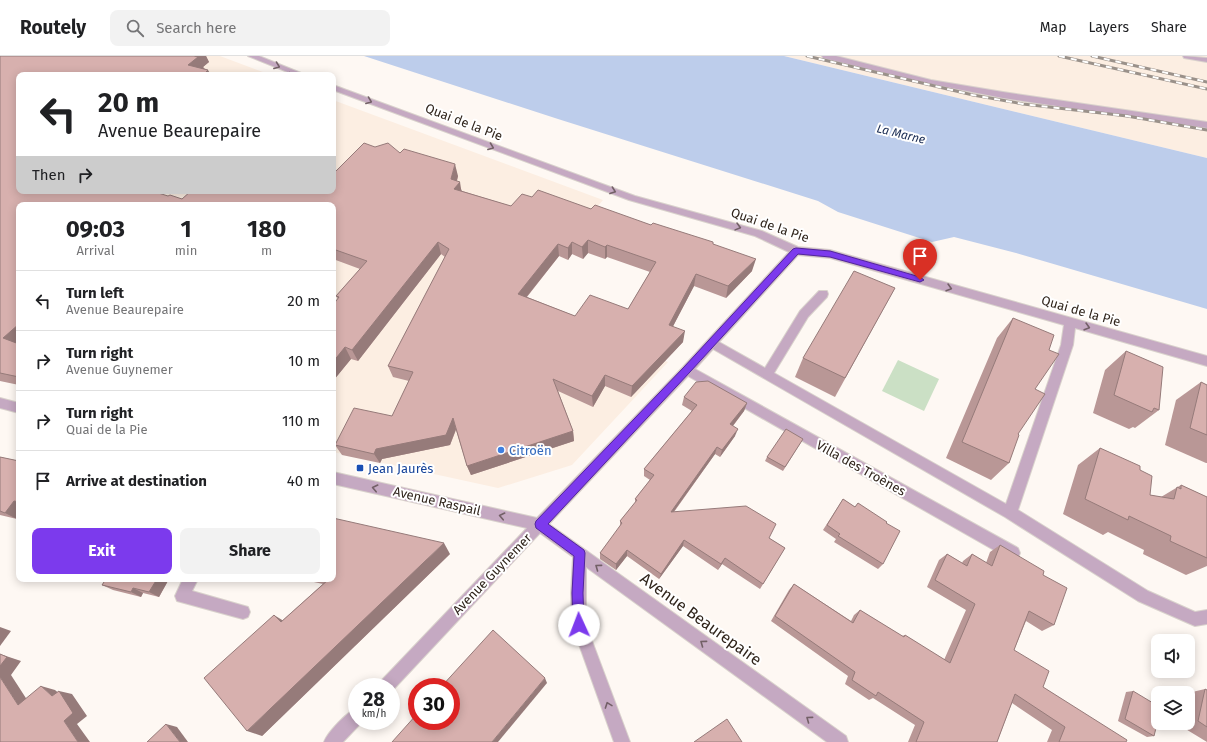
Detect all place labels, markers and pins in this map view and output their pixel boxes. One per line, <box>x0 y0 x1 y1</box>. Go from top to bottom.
pin <box>903 239 937 280</box>
place label: Citroën <box>509 443 552 458</box>
marker: Citroën <box>496 445 506 455</box>
place label: Jean Jaurès <box>368 461 433 476</box>
marker: Jean Jaurès <box>355 463 365 473</box>

